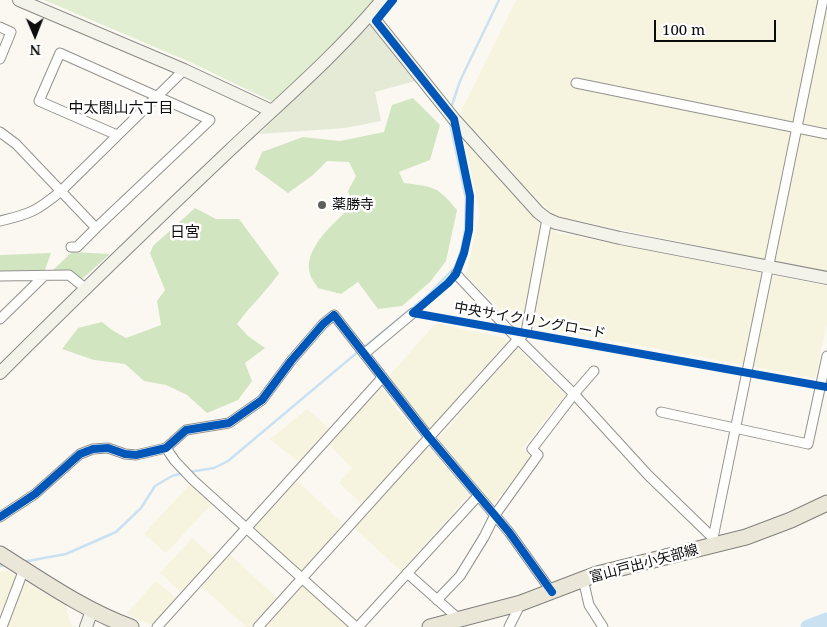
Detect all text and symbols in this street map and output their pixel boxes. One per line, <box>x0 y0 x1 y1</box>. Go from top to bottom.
north arrow <box>10 10 60 60</box>
scale bar <box>657 10 780 42</box>
text: 100 m <box>662 19 705 39</box>
text: N <box>30 41 41 60</box>
district label: 中太閤山六丁目 <box>69 100 173 118</box>
place label: 薬勝寺 <box>332 197 374 213</box>
marker: 薬勝寺 <box>316 199 328 211</box>
district label: 日宮 <box>170 224 200 242</box>
street label: 中央サイクリングロード <box>453 299 607 343</box>
street label: 富山戸出小矢部線 <box>588 541 700 587</box>

